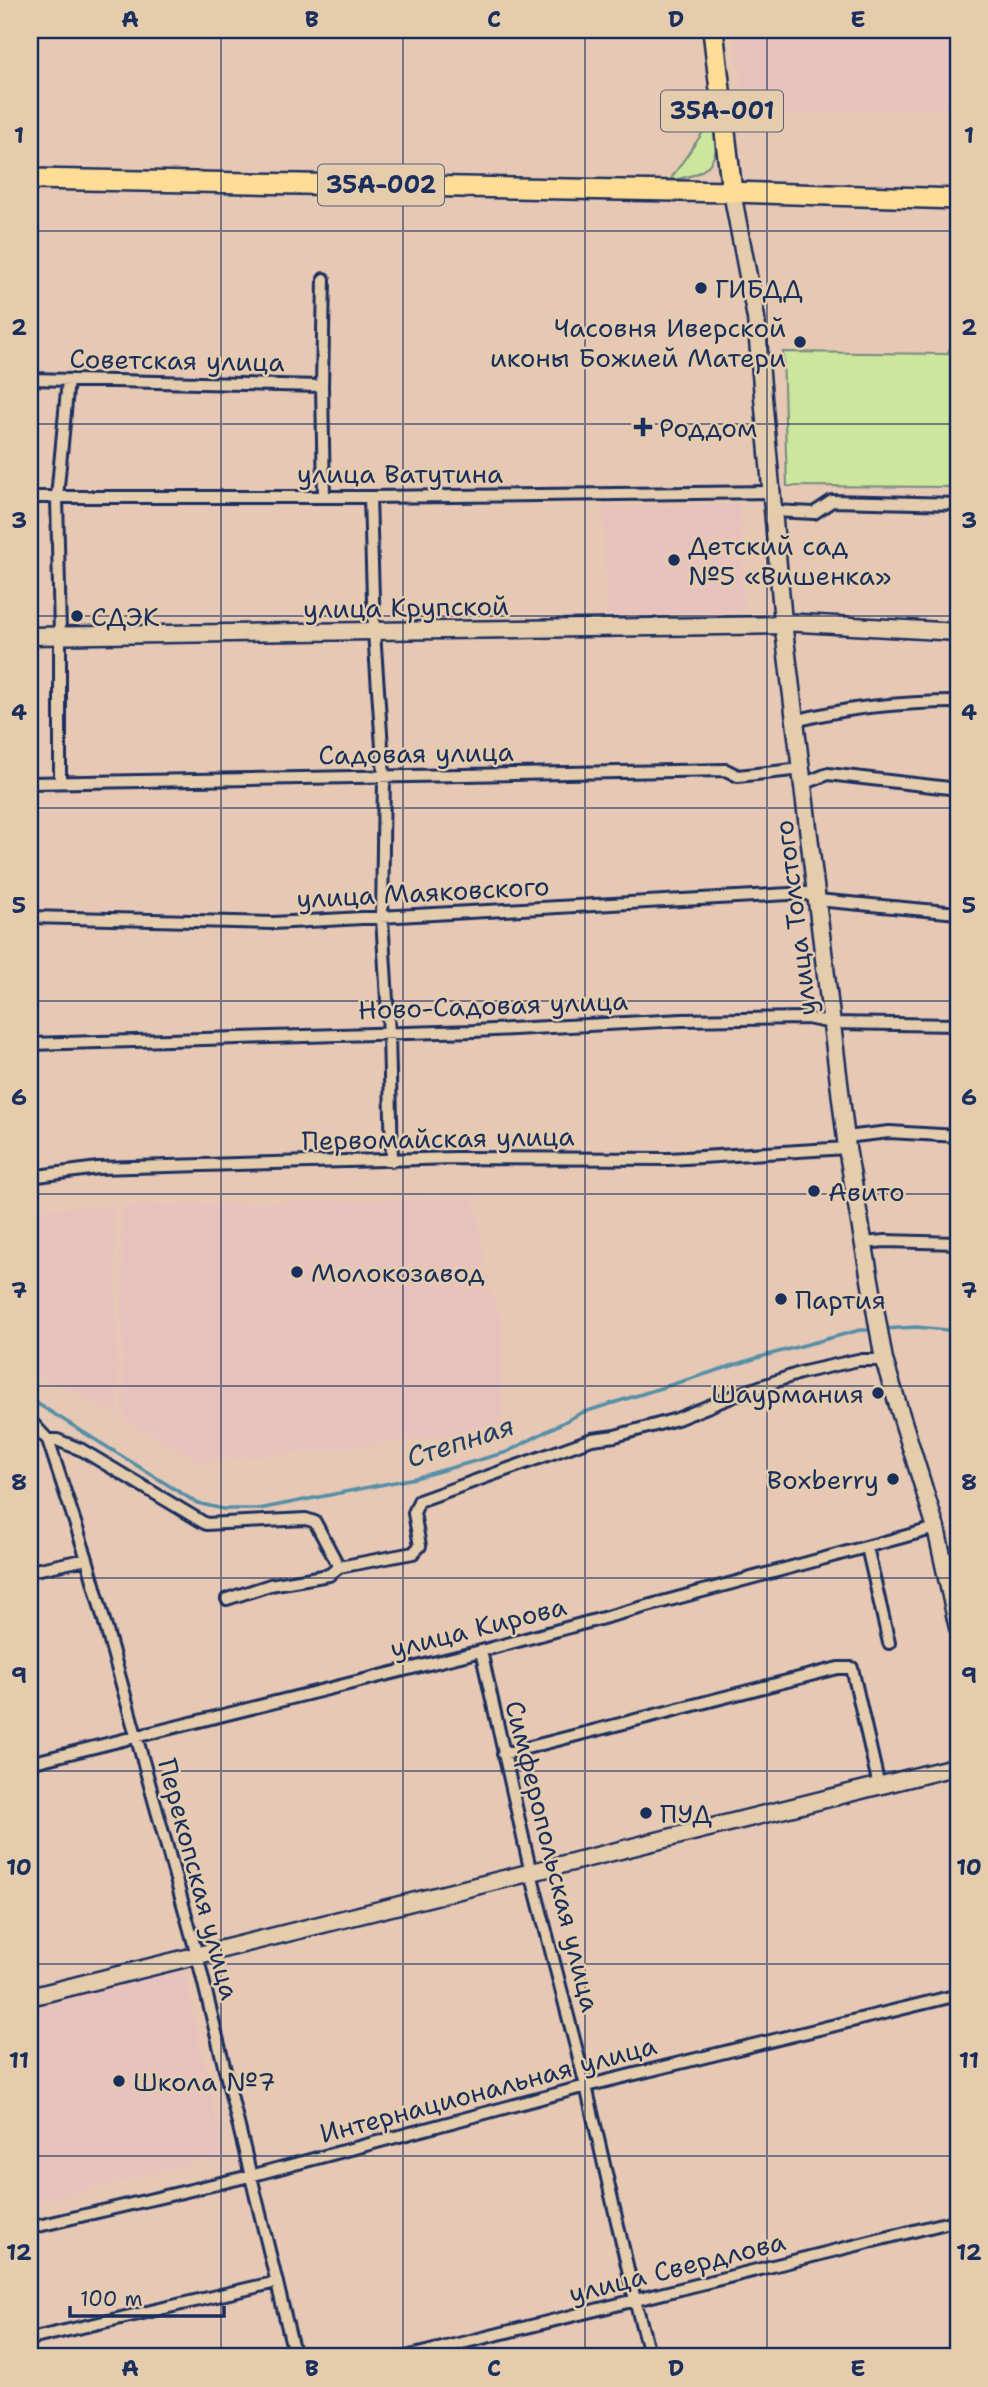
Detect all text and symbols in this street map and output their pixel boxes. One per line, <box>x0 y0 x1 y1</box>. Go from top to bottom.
text: A <box>121 4 139 34</box>
text: B <box>305 4 319 34</box>
text: C <box>487 4 501 34</box>
text: D <box>668 4 684 34</box>
text: E <box>850 4 866 34</box>
road number: 35А-001 <box>661 90 783 132</box>
text: 1 <box>14 120 24 150</box>
text: 1 <box>964 120 974 150</box>
road number: 35А-002 <box>318 164 444 205</box>
place label: ГИБДД <box>715 271 803 306</box>
marker: ГИБДД <box>693 280 709 296</box>
place label: Часовня Иверской иконы Божией Матери <box>490 310 786 375</box>
text: 2 <box>11 312 27 342</box>
text: 2 <box>961 312 977 342</box>
marker: Часовня Иверской иконы Божией Матери <box>792 334 808 350</box>
street label: Советская улица <box>69 341 285 379</box>
place label: Роддом <box>659 410 757 445</box>
marker: Роддом <box>633 417 653 437</box>
street label: улица Ватутина <box>297 456 503 491</box>
text: 3 <box>11 505 27 535</box>
text: 3 <box>961 505 977 535</box>
place label: Детский сад №5 «Вишенка» <box>688 528 891 593</box>
marker: Детский сад №5 «Вишенка» <box>666 552 682 568</box>
street label: улица Крупской <box>303 588 509 626</box>
place label: СДЭК <box>91 599 160 634</box>
marker: СДЭК <box>69 608 85 624</box>
text: 4 <box>11 697 27 727</box>
text: 4 <box>961 697 977 727</box>
street label: Садовая улица <box>318 734 514 772</box>
street label: улица Толстого <box>766 818 824 1018</box>
street label: улица Маяковского <box>296 868 550 916</box>
text: 5 <box>12 890 26 920</box>
text: 5 <box>962 890 976 920</box>
street label: Ново-Садовая улица <box>357 983 629 1027</box>
text: 6 <box>11 1082 27 1112</box>
text: 6 <box>961 1082 977 1112</box>
street label: Первомайская улица <box>301 1118 575 1158</box>
place label: Авито <box>828 1174 905 1209</box>
marker: Авито <box>806 1183 822 1199</box>
place label: Молокозавод <box>311 1255 485 1290</box>
marker: Молокозавод <box>289 1264 305 1280</box>
text: 7 <box>11 1275 27 1305</box>
text: 7 <box>961 1275 977 1305</box>
place label: Партия <box>795 1282 886 1317</box>
marker: Партия <box>773 1291 789 1307</box>
place label: Шаурмания <box>711 1376 864 1411</box>
marker: Шаурмания <box>870 1385 886 1401</box>
water label: Степная <box>401 1406 519 1476</box>
place label: Boxberry <box>767 1462 879 1497</box>
text: 8 <box>11 1467 27 1497</box>
text: 8 <box>961 1467 977 1497</box>
marker: Boxberry <box>885 1471 901 1487</box>
street label: улица Кирова <box>386 1588 570 1666</box>
text: 9 <box>11 1660 27 1690</box>
text: 9 <box>961 1660 977 1690</box>
street label: Симферопольская улица <box>497 1697 609 2015</box>
street label: Перекопская улица <box>150 1754 248 2004</box>
place label: ПУД <box>660 1796 712 1831</box>
marker: ПУД <box>638 1805 654 1821</box>
text: 10 <box>6 1852 32 1882</box>
text: 10 <box>956 1852 982 1882</box>
street label: Интернациональная улица <box>316 2027 660 2151</box>
text: 11 <box>9 2045 29 2075</box>
text: 11 <box>959 2045 979 2075</box>
place label: Школа №7 <box>133 2064 276 2099</box>
marker: Школа №7 <box>111 2073 127 2089</box>
street label: улица Свердлова <box>565 2223 789 2311</box>
text: 12 <box>6 2237 32 2267</box>
text: 12 <box>956 2237 982 2267</box>
scale bar <box>70 2275 224 2319</box>
text: 100 m <box>80 2285 143 2313</box>
text: A <box>121 2353 139 2383</box>
text: B <box>305 2353 319 2383</box>
text: C <box>487 2353 501 2383</box>
text: D <box>668 2353 684 2383</box>
text: E <box>850 2353 866 2383</box>

